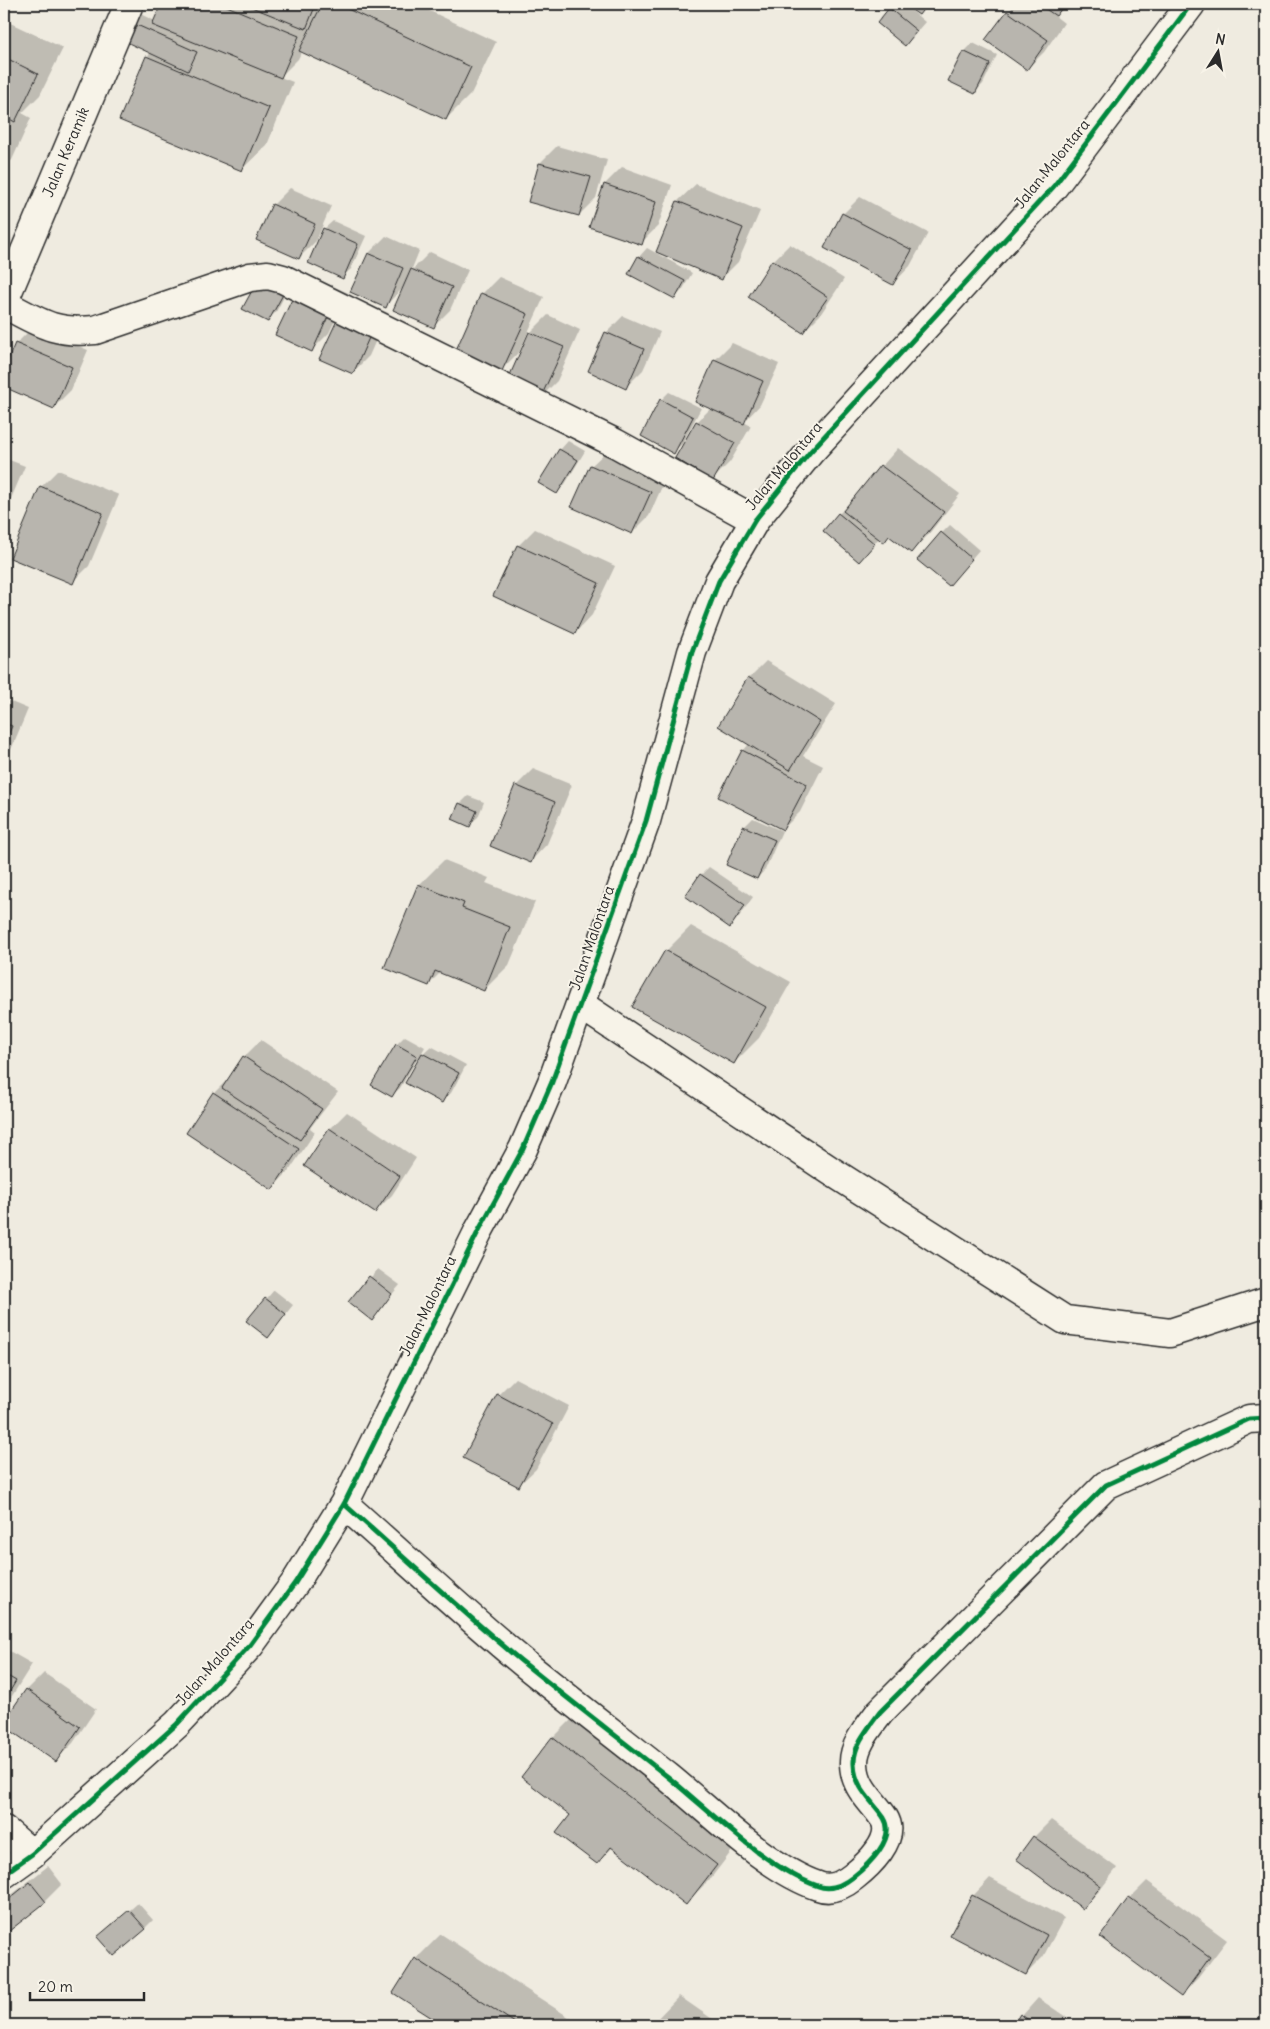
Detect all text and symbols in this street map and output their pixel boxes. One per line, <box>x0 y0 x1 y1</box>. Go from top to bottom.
north arrow <box>1192 28 1242 78</box>
text: N <box>1214 29 1227 49</box>
street label: Jalan Keramik <box>38 104 93 200</box>
street label: Jalan Malontara <box>1010 115 1094 212</box>
street label: Jalan Malontara <box>741 417 826 514</box>
street label: Jalan Malontara <box>565 883 618 993</box>
street label: Jalan Malontara <box>395 1252 460 1359</box>
street label: Jalan Malontara <box>172 1614 258 1709</box>
scale bar <box>30 1969 144 2001</box>
text: 20 m <box>38 1977 73 1996</box>

